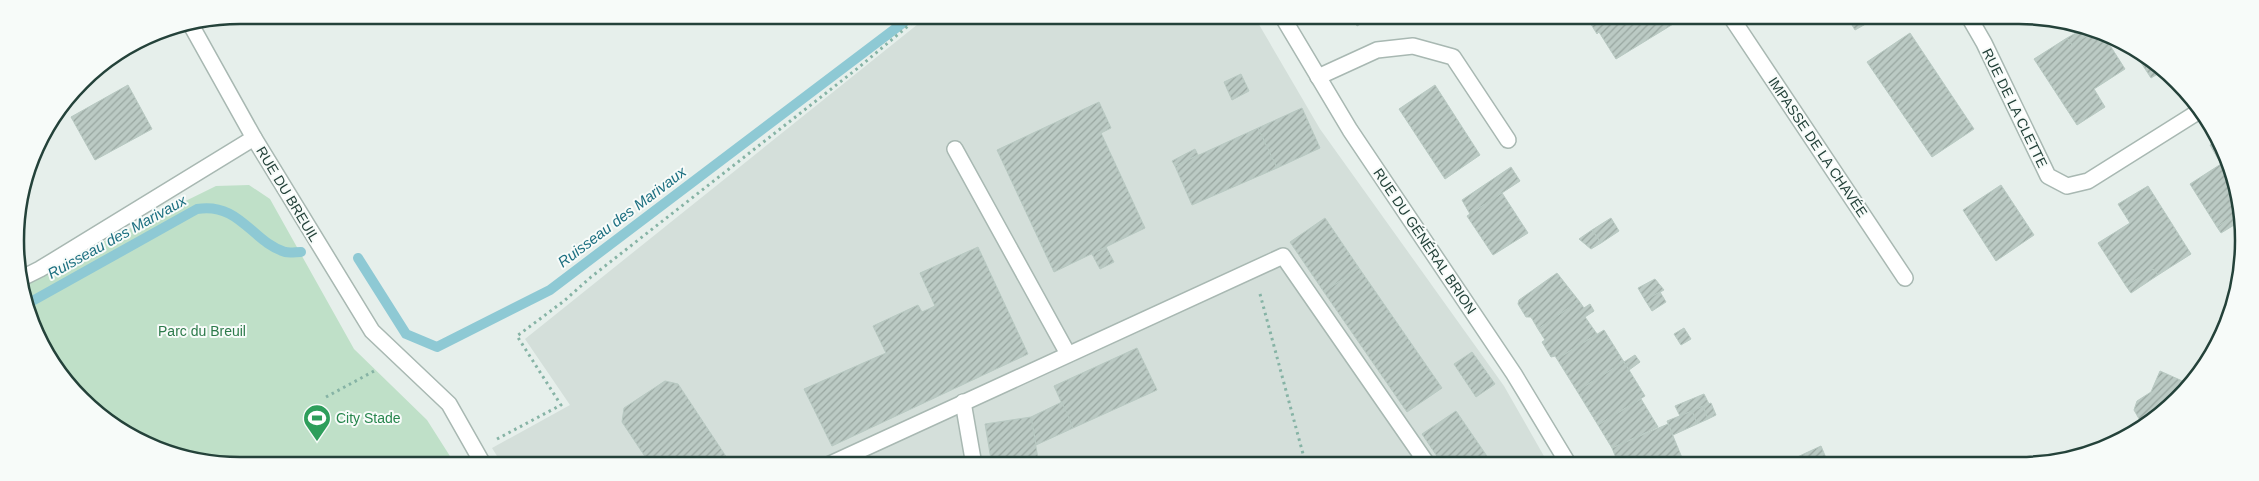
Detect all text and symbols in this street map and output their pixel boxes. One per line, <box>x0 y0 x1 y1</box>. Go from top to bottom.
street label: RUE DE LA CLETTE <box>1979 46 2051 170</box>
street label: IMPASSE DE LA CHAVÉE <box>1765 74 1871 220</box>
street label: RUE DU BREUIL <box>253 144 323 245</box>
water label: Ruisseau des Marivaux <box>554 163 689 270</box>
street label: RUE DU GÉNÉRAL BRION <box>1370 165 1480 317</box>
water label: Ruisseau des Marivaux <box>44 191 189 282</box>
park label: Parc du Breuil <box>158 323 246 339</box>
sports icon: City Stade <box>302 403 332 442</box>
place label: City Stade <box>336 410 401 426</box>

